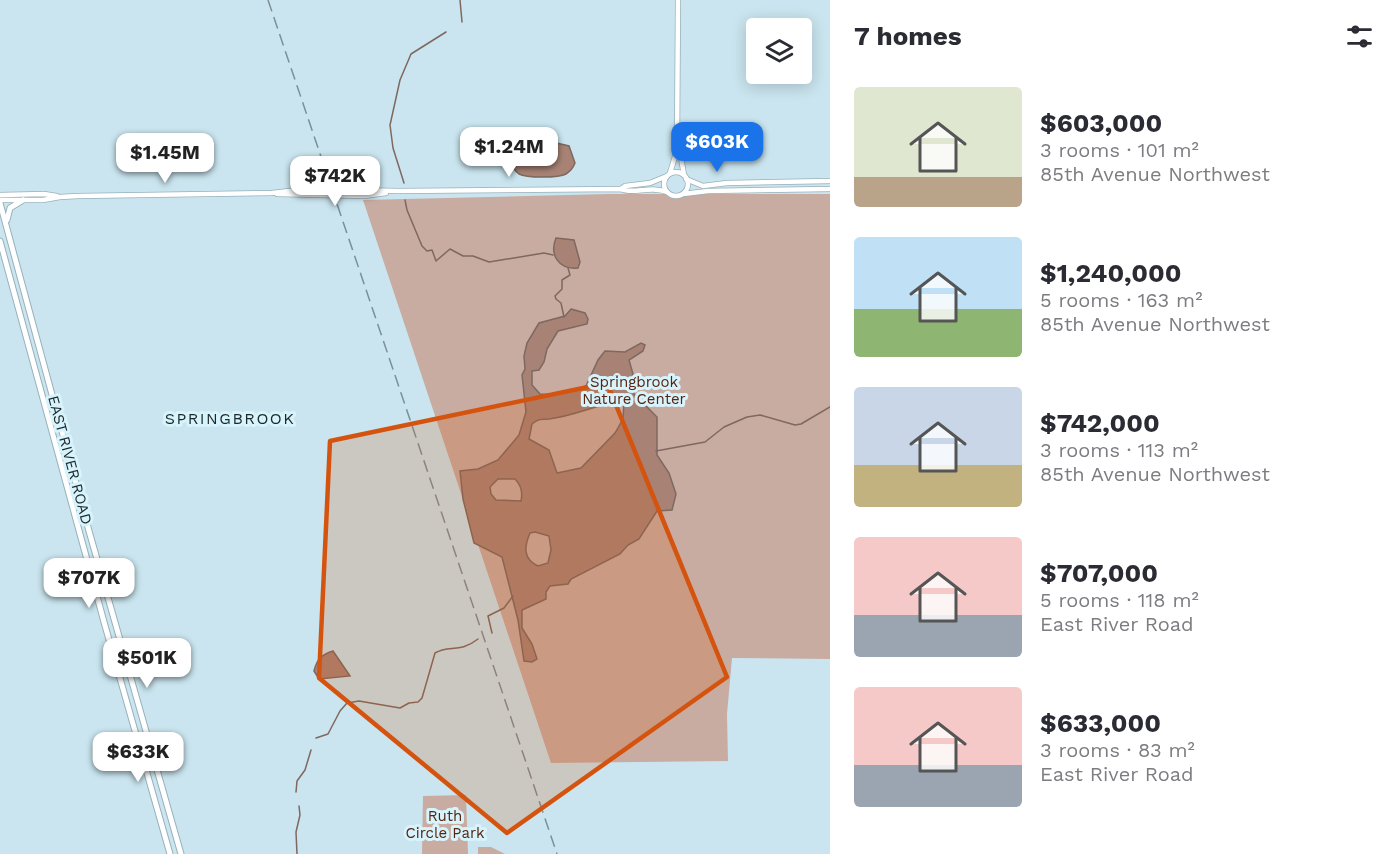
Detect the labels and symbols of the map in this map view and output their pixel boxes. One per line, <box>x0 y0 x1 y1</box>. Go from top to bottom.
pin: $603K <box>675 122 759 173</box>
pin: $1.24M <box>460 127 558 178</box>
pin: $1.45M <box>116 133 214 184</box>
pin: $742K <box>293 156 377 207</box>
park label: Springbrook Nature Center <box>582 373 686 408</box>
street label: EAST RIVER ROAD <box>44 394 96 526</box>
district label: SPRINGBROOK <box>165 409 295 428</box>
pin: $707K <box>47 558 131 609</box>
pin: $501K <box>105 638 189 689</box>
pin: $633K <box>96 732 180 783</box>
park label: Ruth Circle Park <box>405 807 485 842</box>

